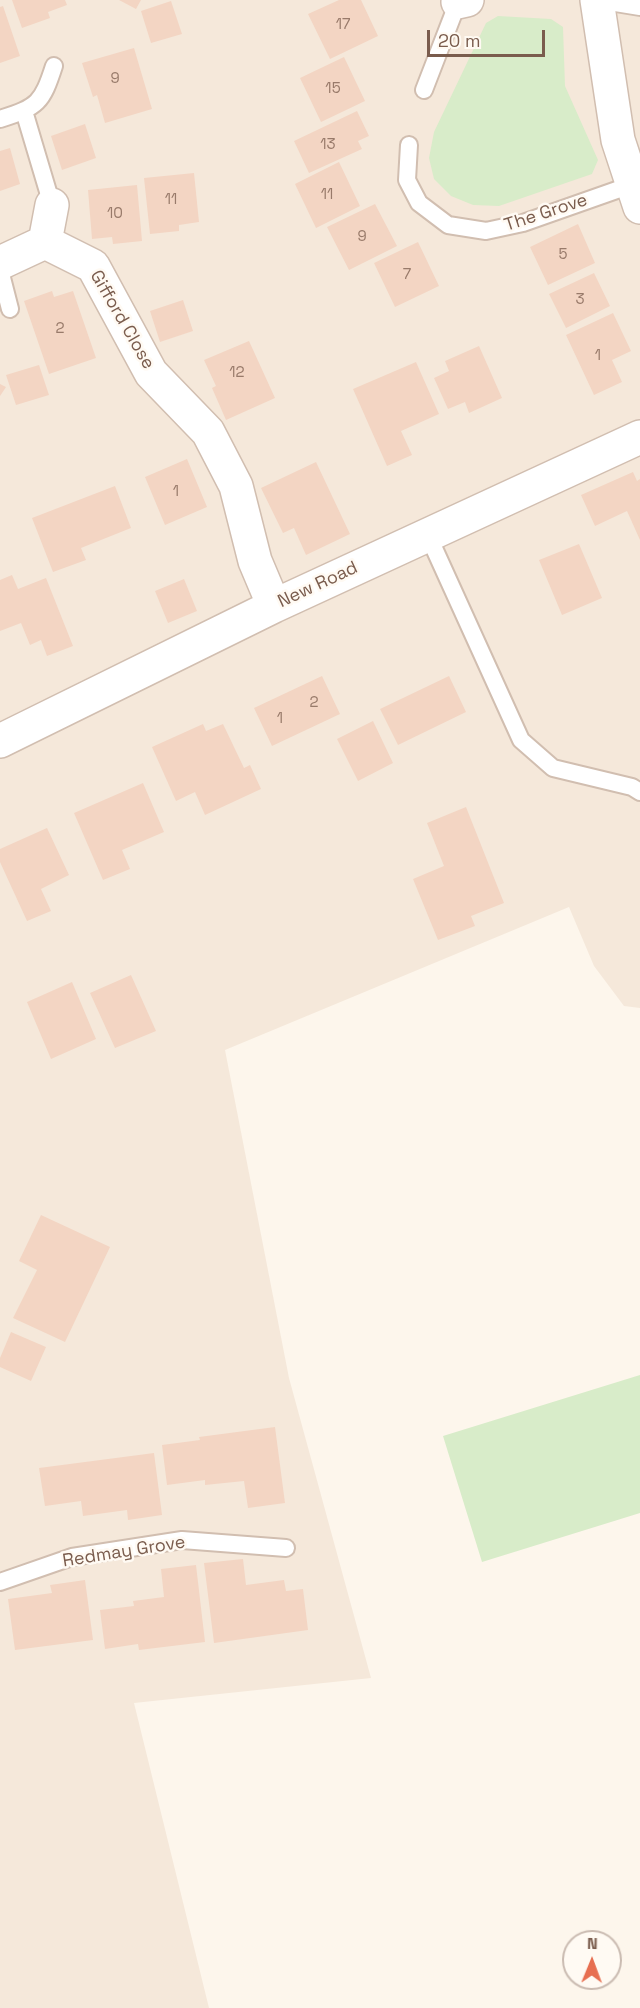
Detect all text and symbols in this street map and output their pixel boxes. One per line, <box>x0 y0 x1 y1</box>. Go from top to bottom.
house number: 17 <box>336 16 350 34</box>
scale bar <box>430 18 548 56</box>
text: 20 m <box>438 29 481 52</box>
house number: 9 <box>110 70 120 88</box>
house number: 15 <box>325 80 341 98</box>
house number: 13 <box>320 136 336 154</box>
house number: 11 <box>321 186 333 204</box>
street label: The Grove <box>502 189 590 237</box>
house number: 11 <box>165 191 177 209</box>
house number: 10 <box>107 205 123 223</box>
house number: 9 <box>357 228 367 246</box>
house number: 5 <box>559 246 567 264</box>
house number: 7 <box>403 266 411 284</box>
street label: Gifford Close <box>85 267 159 373</box>
house number: 3 <box>575 291 585 309</box>
house number: 2 <box>55 320 65 338</box>
house number: 1 <box>595 347 601 365</box>
house number: 12 <box>229 364 245 382</box>
house number: 1 <box>173 483 179 501</box>
street label: New Road <box>275 557 361 613</box>
house number: 2 <box>309 694 319 712</box>
house number: 1 <box>277 710 283 728</box>
street label: Redmay Grove <box>61 1532 187 1572</box>
north arrow <box>562 1930 622 1990</box>
text: N <box>587 1933 598 1954</box>

